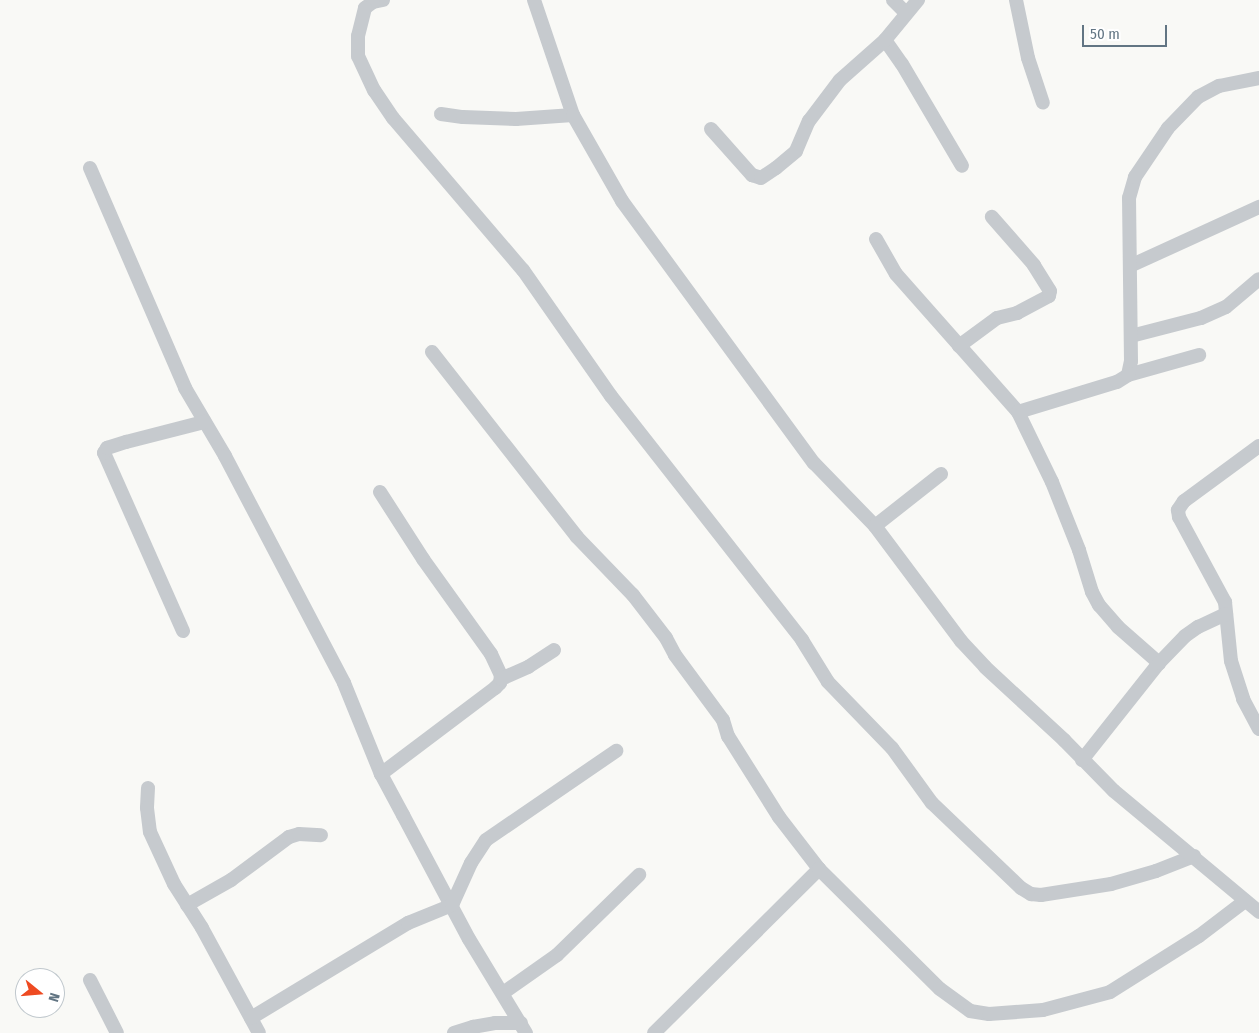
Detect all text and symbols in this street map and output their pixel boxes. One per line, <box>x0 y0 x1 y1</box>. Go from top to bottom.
scale bar <box>1084 15 1169 47</box>
text: 50 m <box>1090 25 1120 43</box>
north arrow <box>15 968 65 1018</box>
text: N <box>45 991 63 1004</box>

